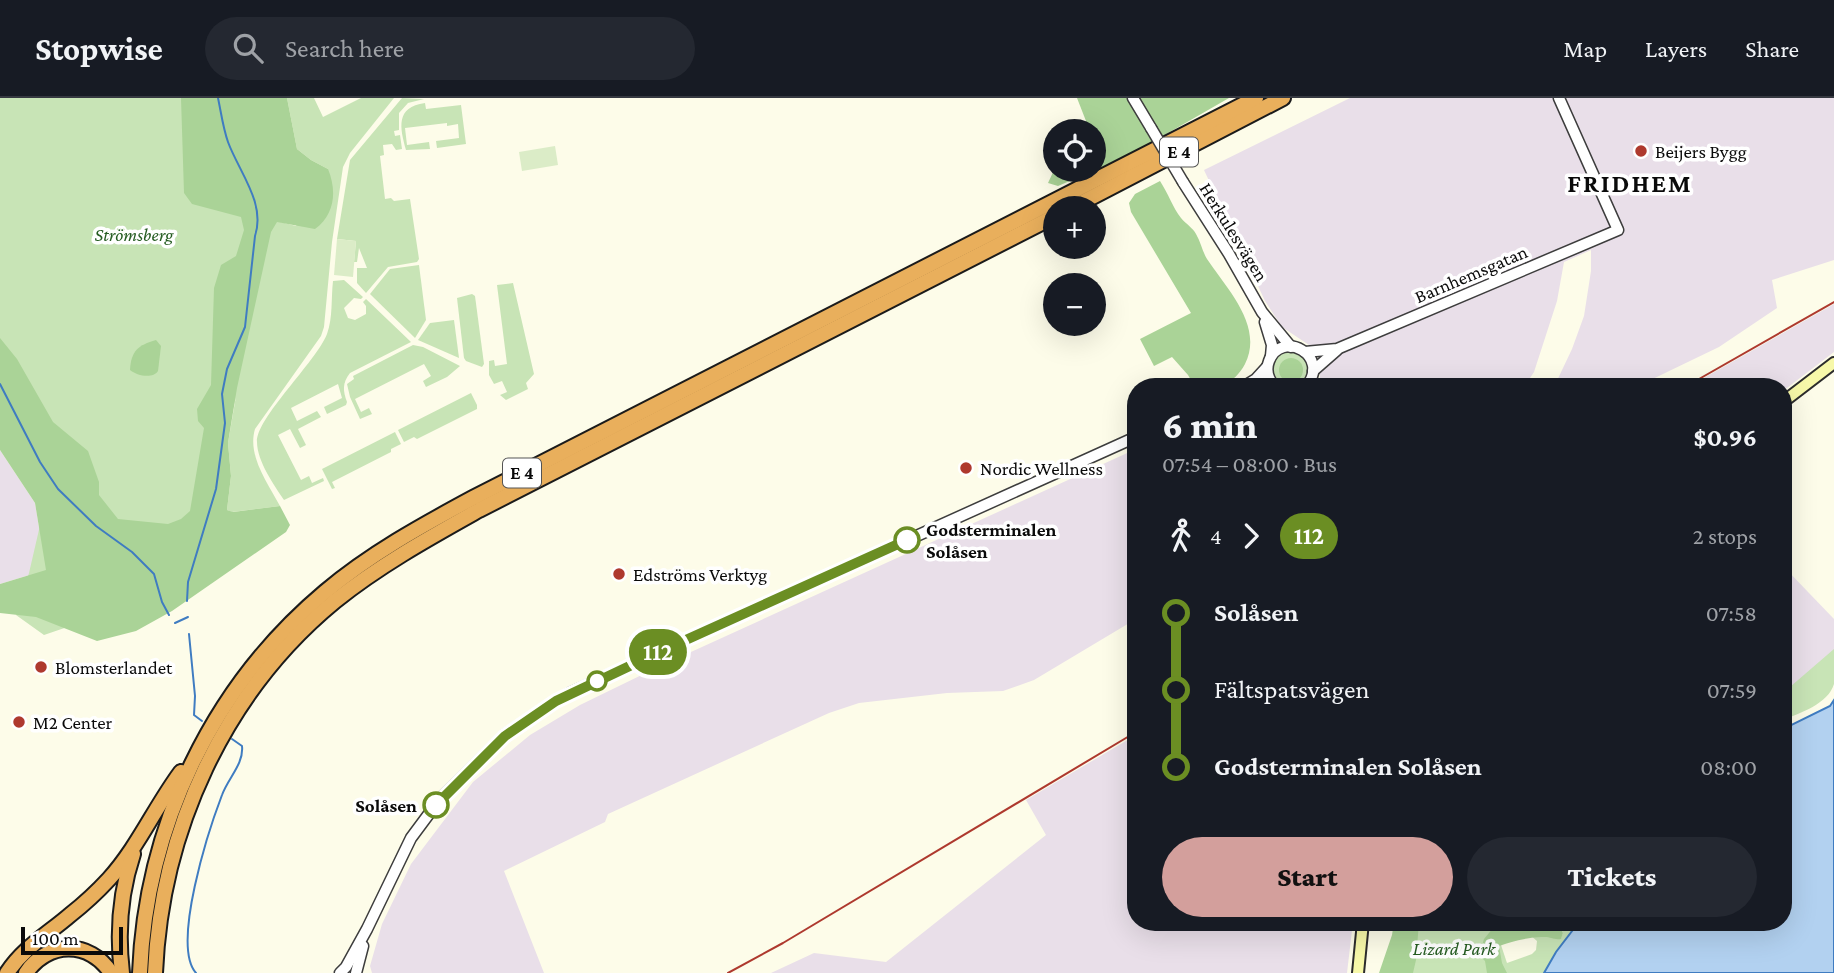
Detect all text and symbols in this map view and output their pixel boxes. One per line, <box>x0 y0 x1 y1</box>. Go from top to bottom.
search box <box>205 17 695 80</box>
icon: search <box>229 29 267 67</box>
text: Stopwise <box>35 30 163 67</box>
text: Search here <box>285 34 404 63</box>
text: Map <box>1563 35 1607 62</box>
text: Layers <box>1645 35 1707 62</box>
text: Share <box>1745 35 1799 62</box>
map controls <box>1043 119 1106 336</box>
button: locate <box>1043 119 1106 182</box>
road number: E 4 <box>1160 138 1198 166</box>
place label: Beijers Bygg <box>1655 141 1747 163</box>
marker: Beijers Bygg <box>1633 143 1649 159</box>
district label: FRIDHEM <box>1567 169 1693 198</box>
street label: Herkulesvägen <box>1195 179 1273 285</box>
button: + <box>1043 196 1106 259</box>
park label: Strömsberg <box>94 224 174 245</box>
street label: Barnhemsgatan <box>1411 241 1531 307</box>
button: − <box>1043 273 1106 336</box>
text: 6 min <box>1162 404 1257 446</box>
text: $0.96 <box>1693 423 1757 452</box>
text: 07:54 – 08:00 · Bus <box>1162 451 1337 477</box>
road number: E 4 <box>503 458 541 488</box>
place label: Nordic Wellness <box>980 458 1103 479</box>
marker: Nordic Wellness <box>958 460 974 476</box>
icon: walk <box>1162 517 1200 555</box>
icon: forward <box>1232 517 1270 555</box>
place label: Godsterminalen Solåsen <box>926 519 1056 562</box>
text: 112 <box>1294 522 1324 549</box>
text: 4 <box>1210 523 1222 549</box>
text: 2 stops <box>1693 523 1757 549</box>
marker: Godsterminalen Solåsen <box>894 527 920 553</box>
place label: Edströms Verktyg <box>633 564 767 585</box>
marker: Edströms Verktyg <box>611 566 627 582</box>
text: Solåsen <box>1214 598 1298 627</box>
text: 07:58 <box>1706 600 1757 626</box>
line badge: 112 <box>618 629 698 675</box>
text: 112 <box>643 638 673 665</box>
place label: Blomsterlandet <box>55 657 173 678</box>
marker: Blomsterlandet <box>33 659 49 675</box>
unlabelled marker <box>587 671 607 691</box>
text: Fältspatsvägen <box>1214 675 1369 704</box>
text: 07:59 <box>1707 677 1757 703</box>
place label: M2 Center <box>33 712 113 733</box>
marker: M2 Center <box>11 714 27 730</box>
text: Godsterminalen Solåsen <box>1214 752 1482 781</box>
text: 08:00 <box>1700 754 1757 780</box>
marker: Solåsen <box>423 792 449 818</box>
place label: Solåsen <box>355 795 417 816</box>
button: Start <box>1162 837 1453 917</box>
button: Tickets <box>1467 837 1757 917</box>
scale bar <box>21 924 122 956</box>
text: 100 m <box>32 928 79 949</box>
park label: Lizard Park <box>1413 938 1496 959</box>

